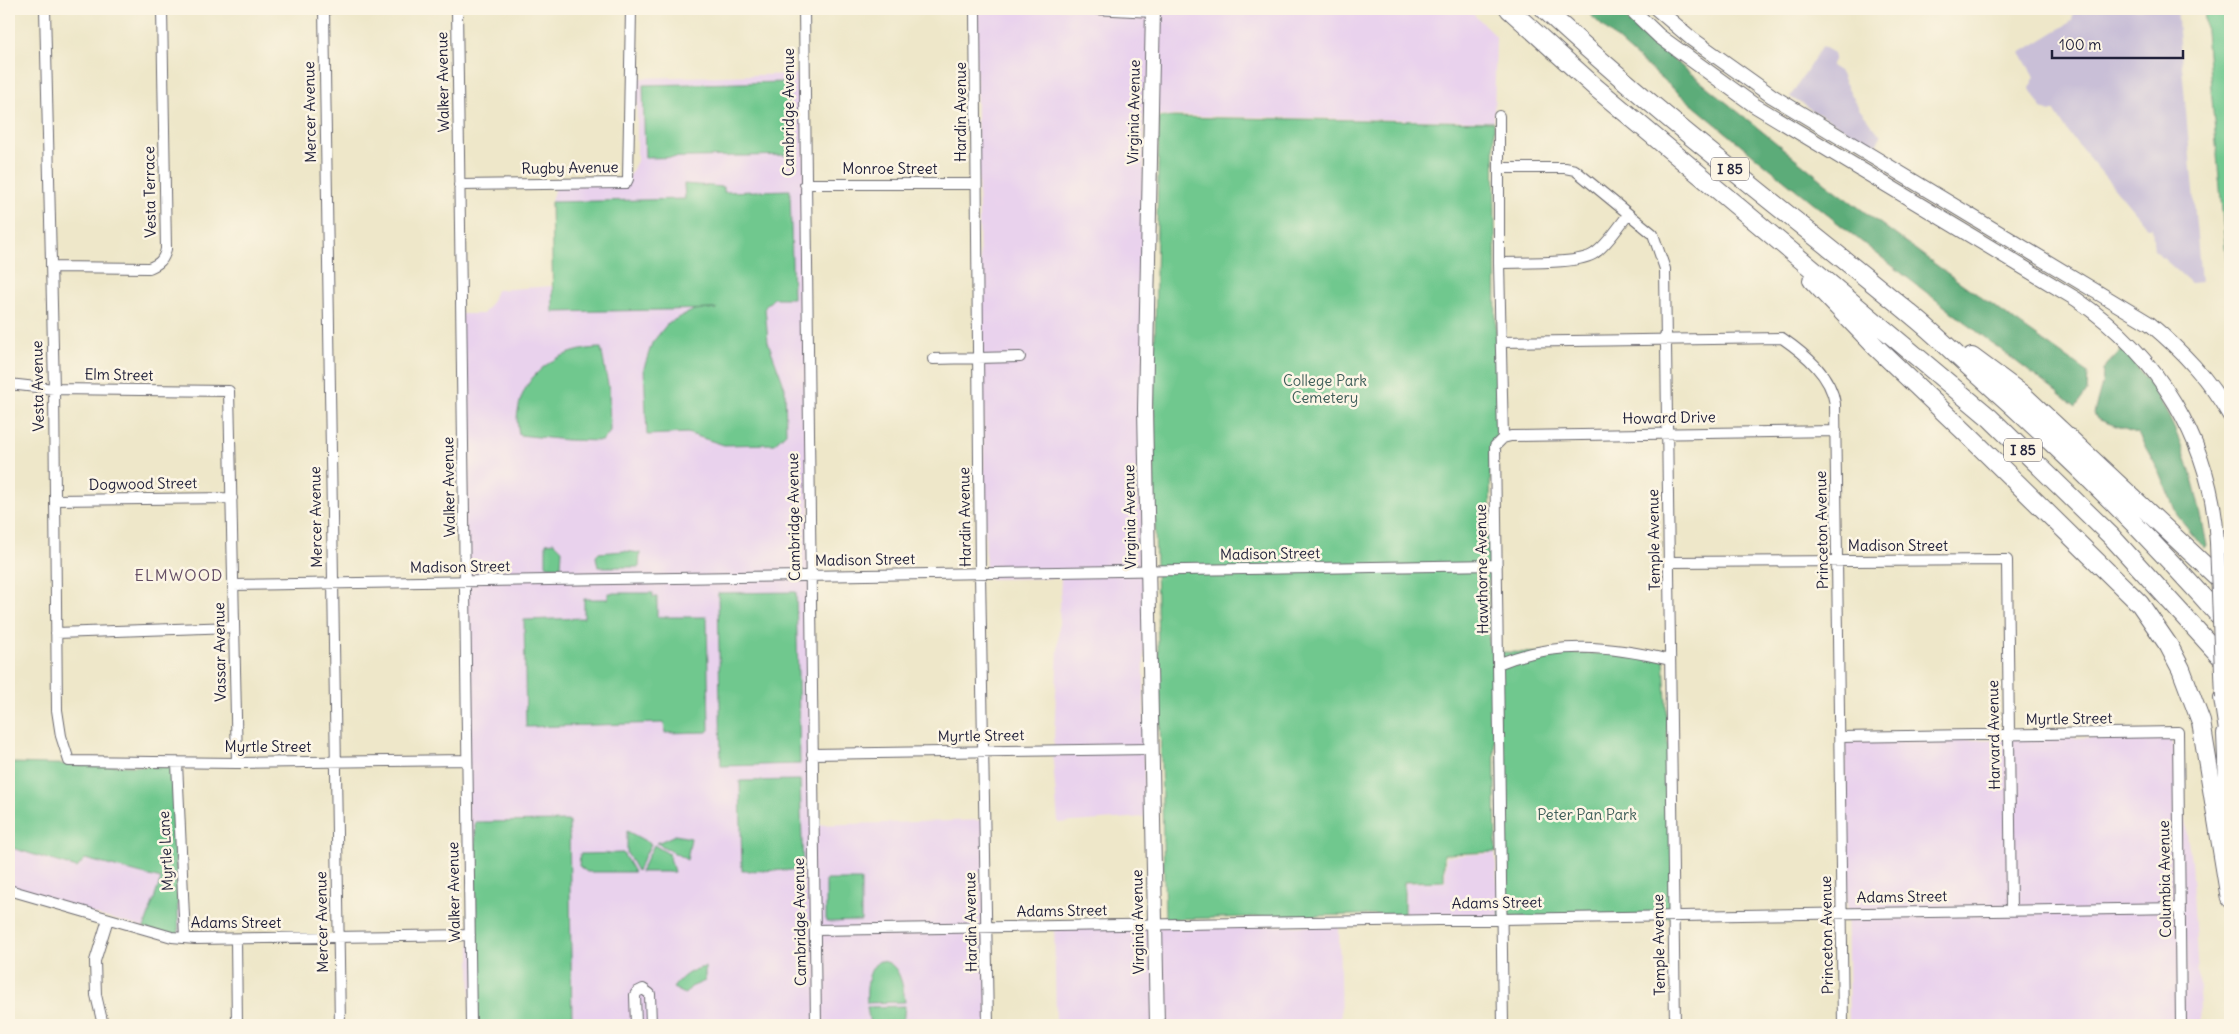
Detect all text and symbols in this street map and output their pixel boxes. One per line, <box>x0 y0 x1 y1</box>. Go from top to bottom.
scale bar <box>2052 28 2183 60</box>
street label: Walker Avenue <box>432 32 453 132</box>
text: 100 m <box>2059 35 2101 54</box>
street label: Cambridge Avenue <box>779 48 798 176</box>
street label: Virginia Avenue <box>1123 59 1144 165</box>
street label: Mercer Avenue <box>299 61 320 163</box>
street label: Hardin Avenue <box>951 62 970 162</box>
street label: Vesta Terrace <box>139 146 160 238</box>
street label: Rugby Avenue <box>521 157 619 178</box>
road number: I 85 <box>1711 157 1749 180</box>
street label: Monroe Street <box>842 159 938 178</box>
street label: Vesta Avenue <box>27 340 48 432</box>
street label: Elm Street <box>84 364 154 385</box>
park label: College Park Cemetery <box>1283 371 1367 407</box>
street label: Howard Drive <box>1622 407 1716 428</box>
street label: Walker Avenue <box>438 437 459 537</box>
road number: I 85 <box>2004 438 2042 462</box>
street label: Cambridge Avenue <box>783 453 804 581</box>
street label: Virginia Avenue <box>1119 464 1140 570</box>
street label: Mercer Avenue <box>305 466 326 568</box>
street label: Hardin Avenue <box>954 467 975 567</box>
street label: Princeton Avenue <box>1811 471 1832 589</box>
street label: Dogwood Street <box>89 473 197 494</box>
street label: Temple Avenue <box>1643 489 1664 591</box>
street label: Hawthorne Avenue <box>1471 504 1492 634</box>
street label: Madison Street <box>1848 536 1948 555</box>
street label: Madison Street <box>1220 543 1320 564</box>
street label: Madison Street <box>815 549 915 570</box>
street label: Madison Street <box>410 556 510 577</box>
district label: ELMWOOD <box>135 565 223 585</box>
street label: Vassar Avenue <box>209 602 230 702</box>
street label: Harvard Avenue <box>1983 680 2004 790</box>
street label: Myrtle Street <box>2025 708 2113 729</box>
street label: Myrtle Street <box>937 725 1025 746</box>
street label: Myrtle Street <box>225 737 311 756</box>
park label: Peter Pan Park <box>1537 805 1637 824</box>
street label: Myrtle Lane <box>154 810 177 892</box>
street label: Columbia Avenue <box>2154 820 2175 938</box>
street label: Walker Avenue <box>443 842 464 942</box>
street label: Cambridge Avenue <box>789 858 810 986</box>
street label: Virginia Avenue <box>1127 869 1148 975</box>
street label: Mercer Avenue <box>311 871 332 973</box>
street label: Hardin Avenue <box>960 872 981 972</box>
street label: Princeton Avenue <box>1816 876 1837 994</box>
street label: Adams Street <box>1857 886 1947 907</box>
street label: Adams Street <box>1452 892 1542 913</box>
street label: Temple Avenue <box>1648 894 1669 996</box>
street label: Adams Street <box>1017 900 1107 921</box>
street label: Adams Street <box>191 913 281 932</box>

